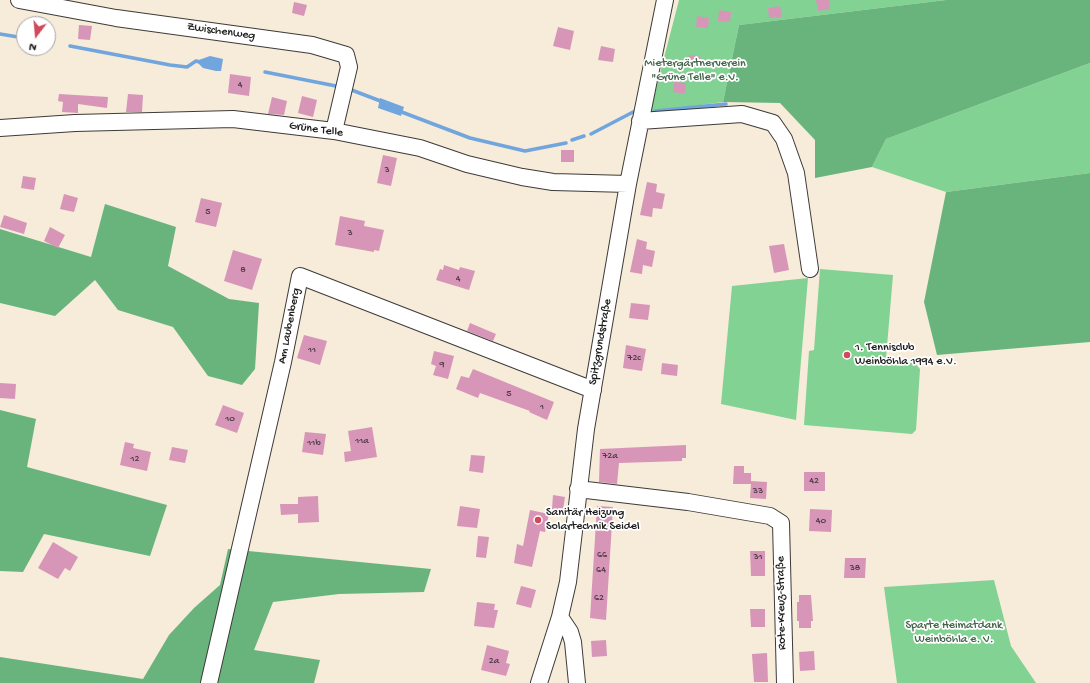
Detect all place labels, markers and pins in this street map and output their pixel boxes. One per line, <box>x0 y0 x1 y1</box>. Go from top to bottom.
place label: 1. Tennisclub Weinböhla 1994 e.V. <box>855 341 957 369</box>
marker: 1. Tennisclub Weinböhla 1994 e.V. <box>842 350 852 360</box>
place label: Sanitär Heizung Solartechnik Seidel <box>546 506 640 534</box>
marker: Sanitär Heizung Solartechnik Seidel <box>533 515 543 525</box>

